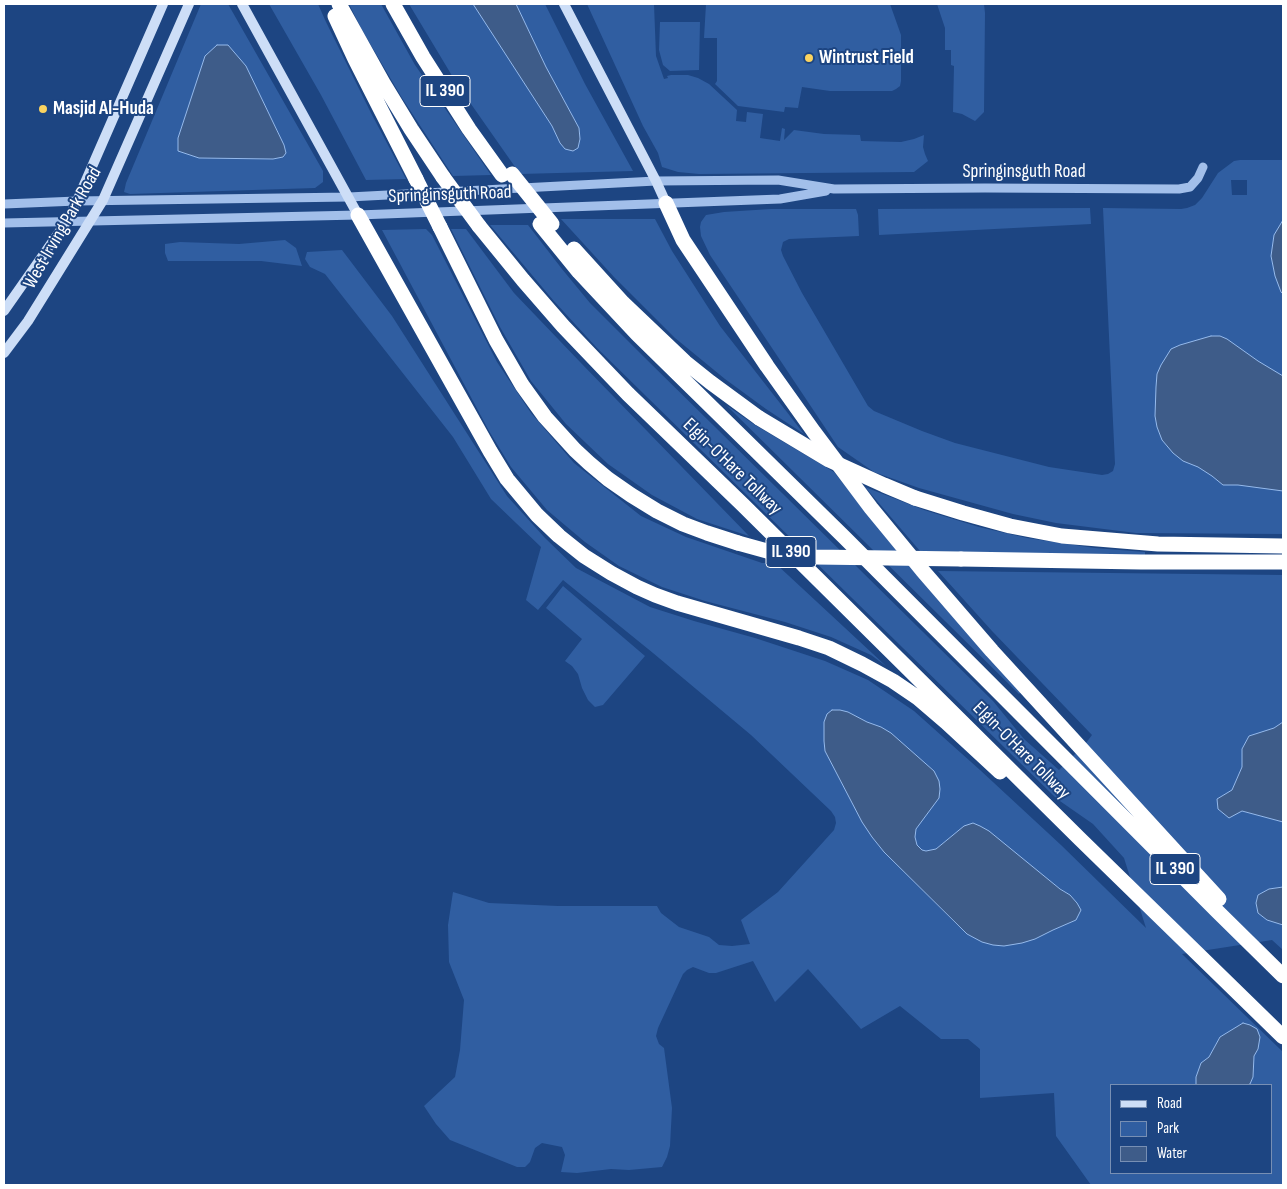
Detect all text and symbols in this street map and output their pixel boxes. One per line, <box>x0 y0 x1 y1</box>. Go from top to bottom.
place label: Wintrust Field <box>819 47 914 69</box>
marker: Wintrust Field <box>803 52 815 64</box>
road number: IL 390 <box>420 76 470 106</box>
place label: Masjid Al-Huda <box>53 98 154 120</box>
marker: Masjid Al-Huda <box>37 103 49 115</box>
street label: Springinsguth Road <box>962 161 1086 183</box>
street label: West Irving Park Road <box>19 163 107 293</box>
street label: Springinsguth Road <box>388 181 512 209</box>
street label: Elgin-O'Hare Tollway <box>678 414 786 520</box>
road number: IL 390 <box>766 536 816 568</box>
street label: Elgin-O'Hare Tollway <box>967 697 1075 805</box>
road number: IL 390 <box>1150 854 1200 884</box>
legend <box>1110 1084 1272 1174</box>
text: Road <box>1157 1094 1182 1113</box>
text: Park <box>1157 1119 1179 1138</box>
text: Water <box>1157 1144 1187 1163</box>

